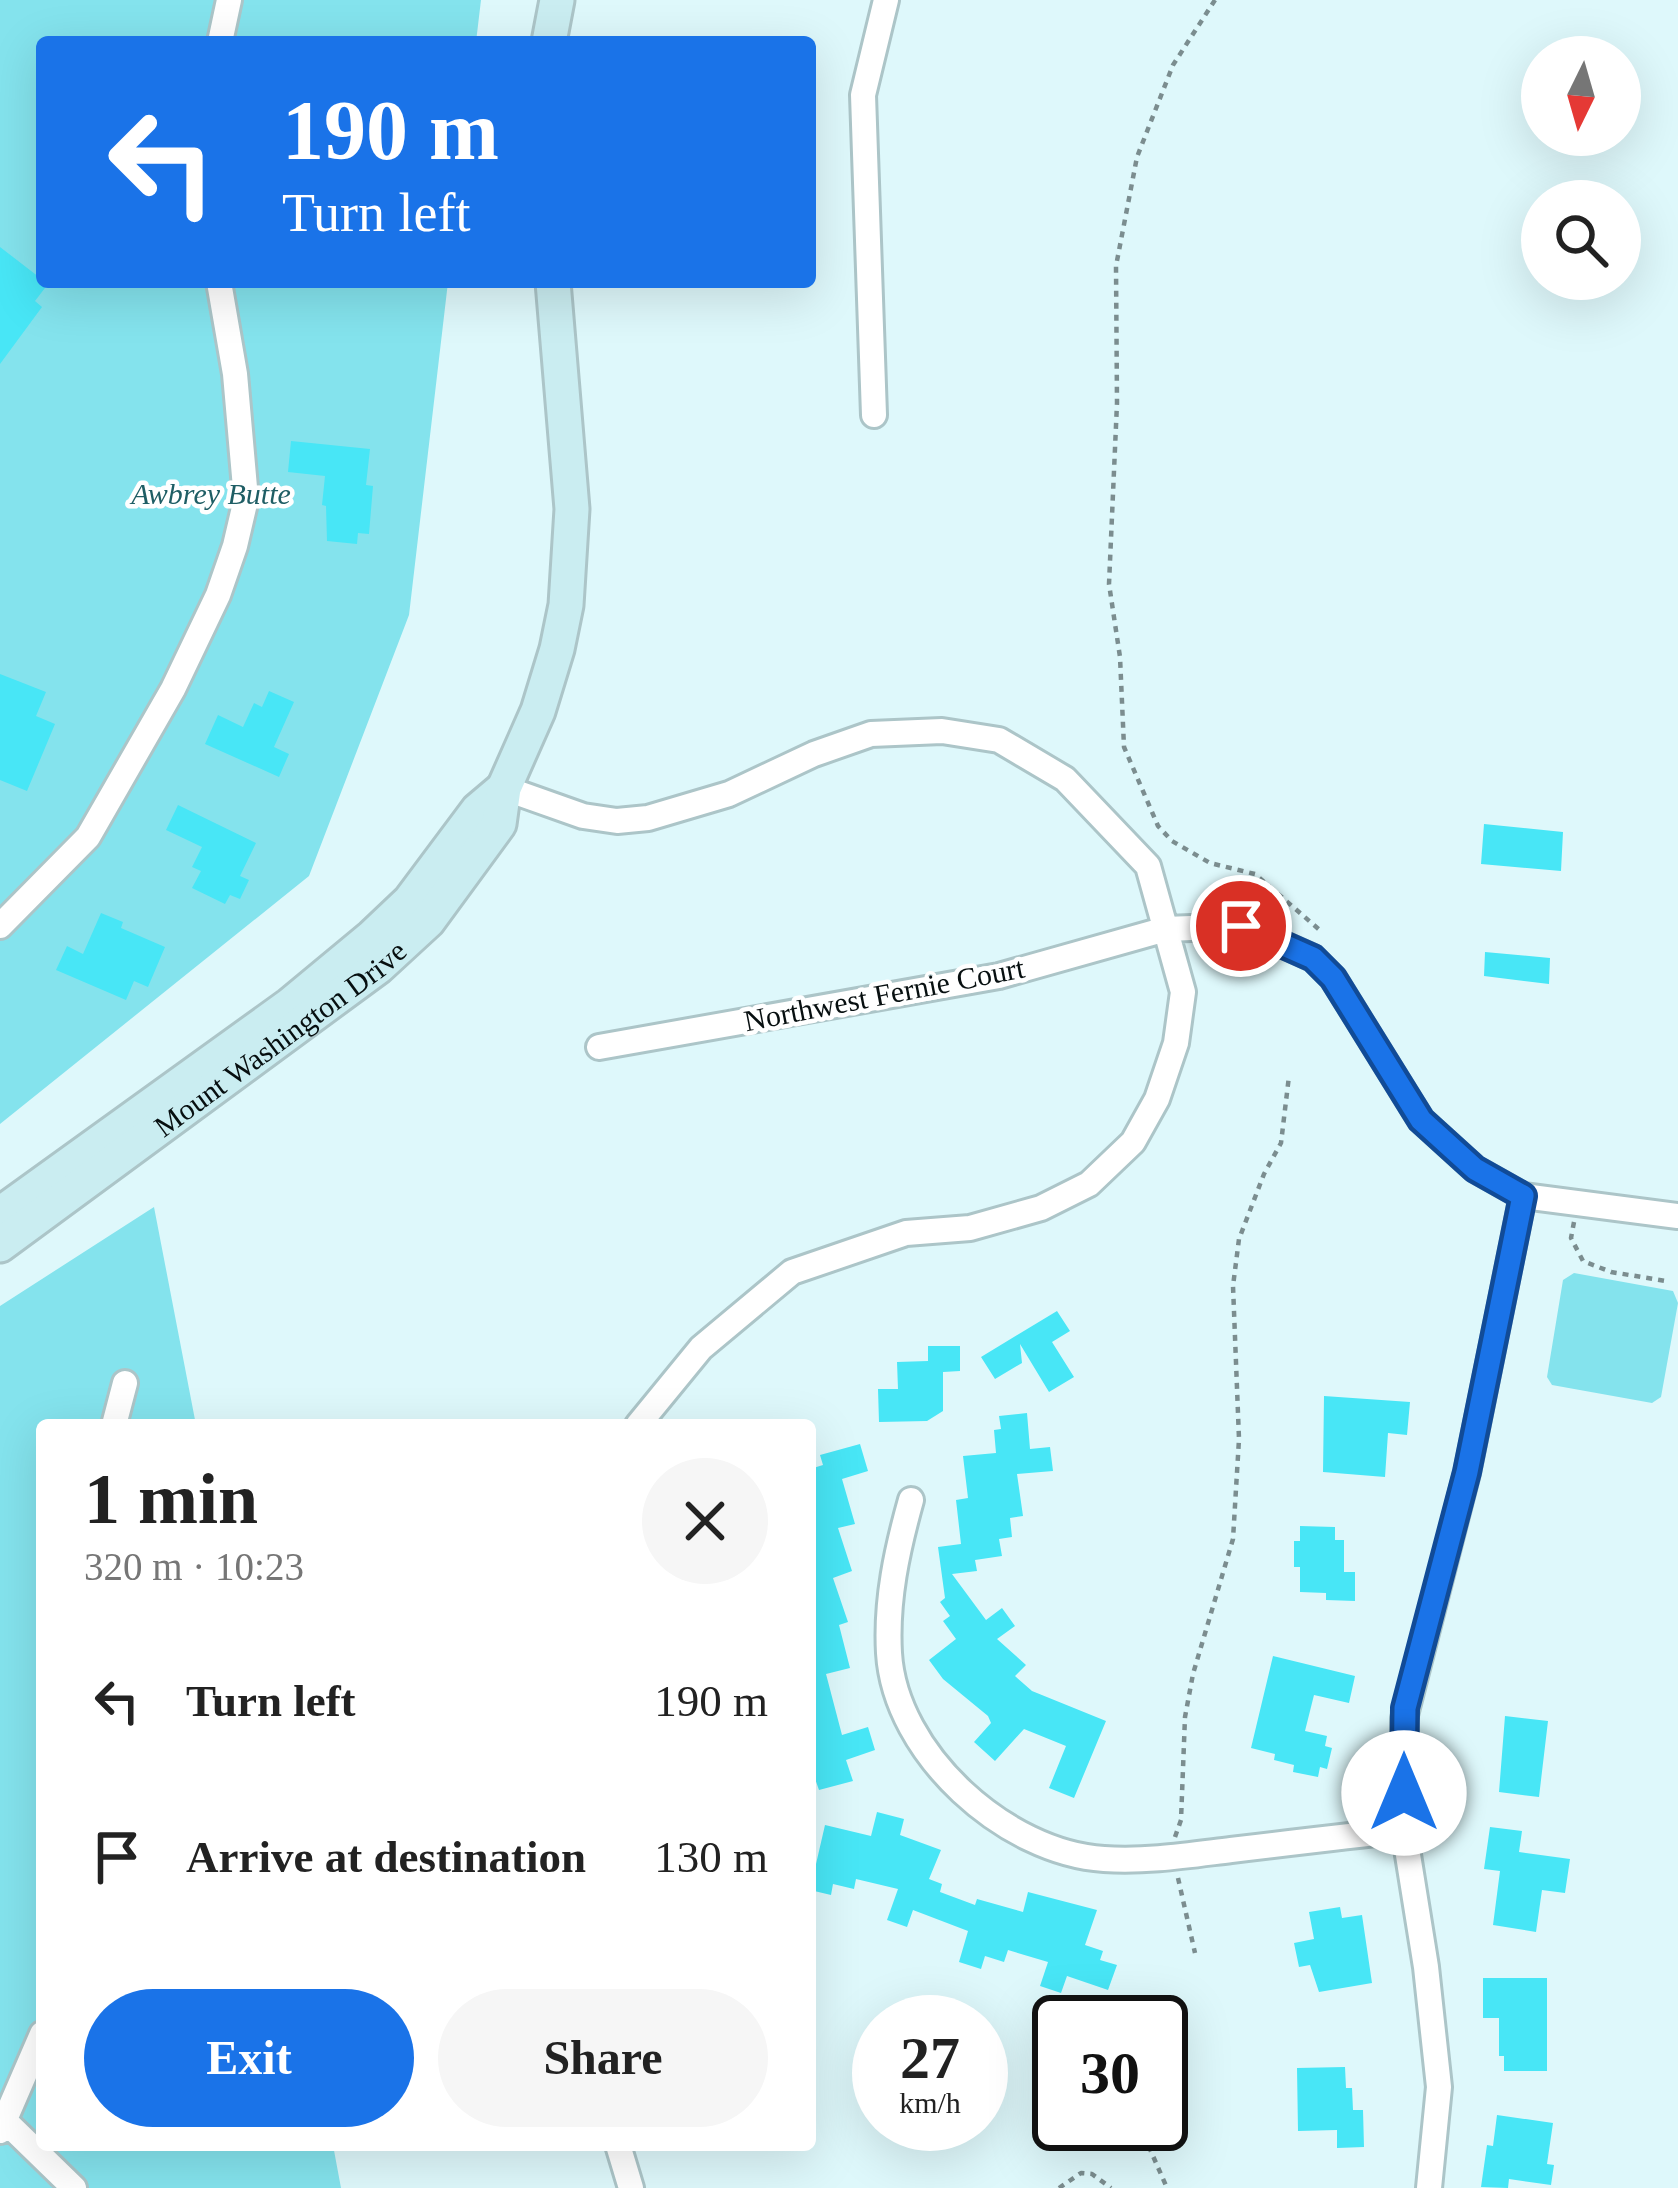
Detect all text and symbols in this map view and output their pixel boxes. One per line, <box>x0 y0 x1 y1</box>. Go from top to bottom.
north arrow <box>1521 36 1641 156</box>
map controls <box>1521 36 1641 300</box>
icon: left <box>84 84 240 240</box>
text: 190 m <box>282 84 499 177</box>
button: search <box>1521 180 1641 300</box>
text: Turn left <box>282 183 471 243</box>
park label: Awbrey Butte <box>129 477 291 510</box>
pin <box>1190 875 1292 977</box>
icon: arrive <box>1208 893 1274 959</box>
street label: Mount Washington Drive <box>148 934 412 1143</box>
street label: Northwest Fernie Court <box>741 950 1028 1037</box>
button: close <box>642 1458 768 1584</box>
text: 1 min <box>84 1459 258 1539</box>
text: 320 m · 10:23 <box>84 1545 304 1588</box>
icon: left <box>84 1668 150 1734</box>
text: Turn left <box>186 1676 356 1726</box>
text: 190 m <box>654 1676 768 1726</box>
position arrow <box>1341 1730 1467 1856</box>
icon: arrive <box>84 1824 150 1890</box>
text: Arrive at destination <box>186 1832 586 1882</box>
text: 130 m <box>654 1832 768 1882</box>
button: Exit <box>84 1989 414 2127</box>
button: Share <box>438 1989 768 2127</box>
speed limit sign: 30 <box>1032 1995 1188 2151</box>
text: 27 <box>900 2025 960 2091</box>
text: km/h <box>899 2086 961 2119</box>

